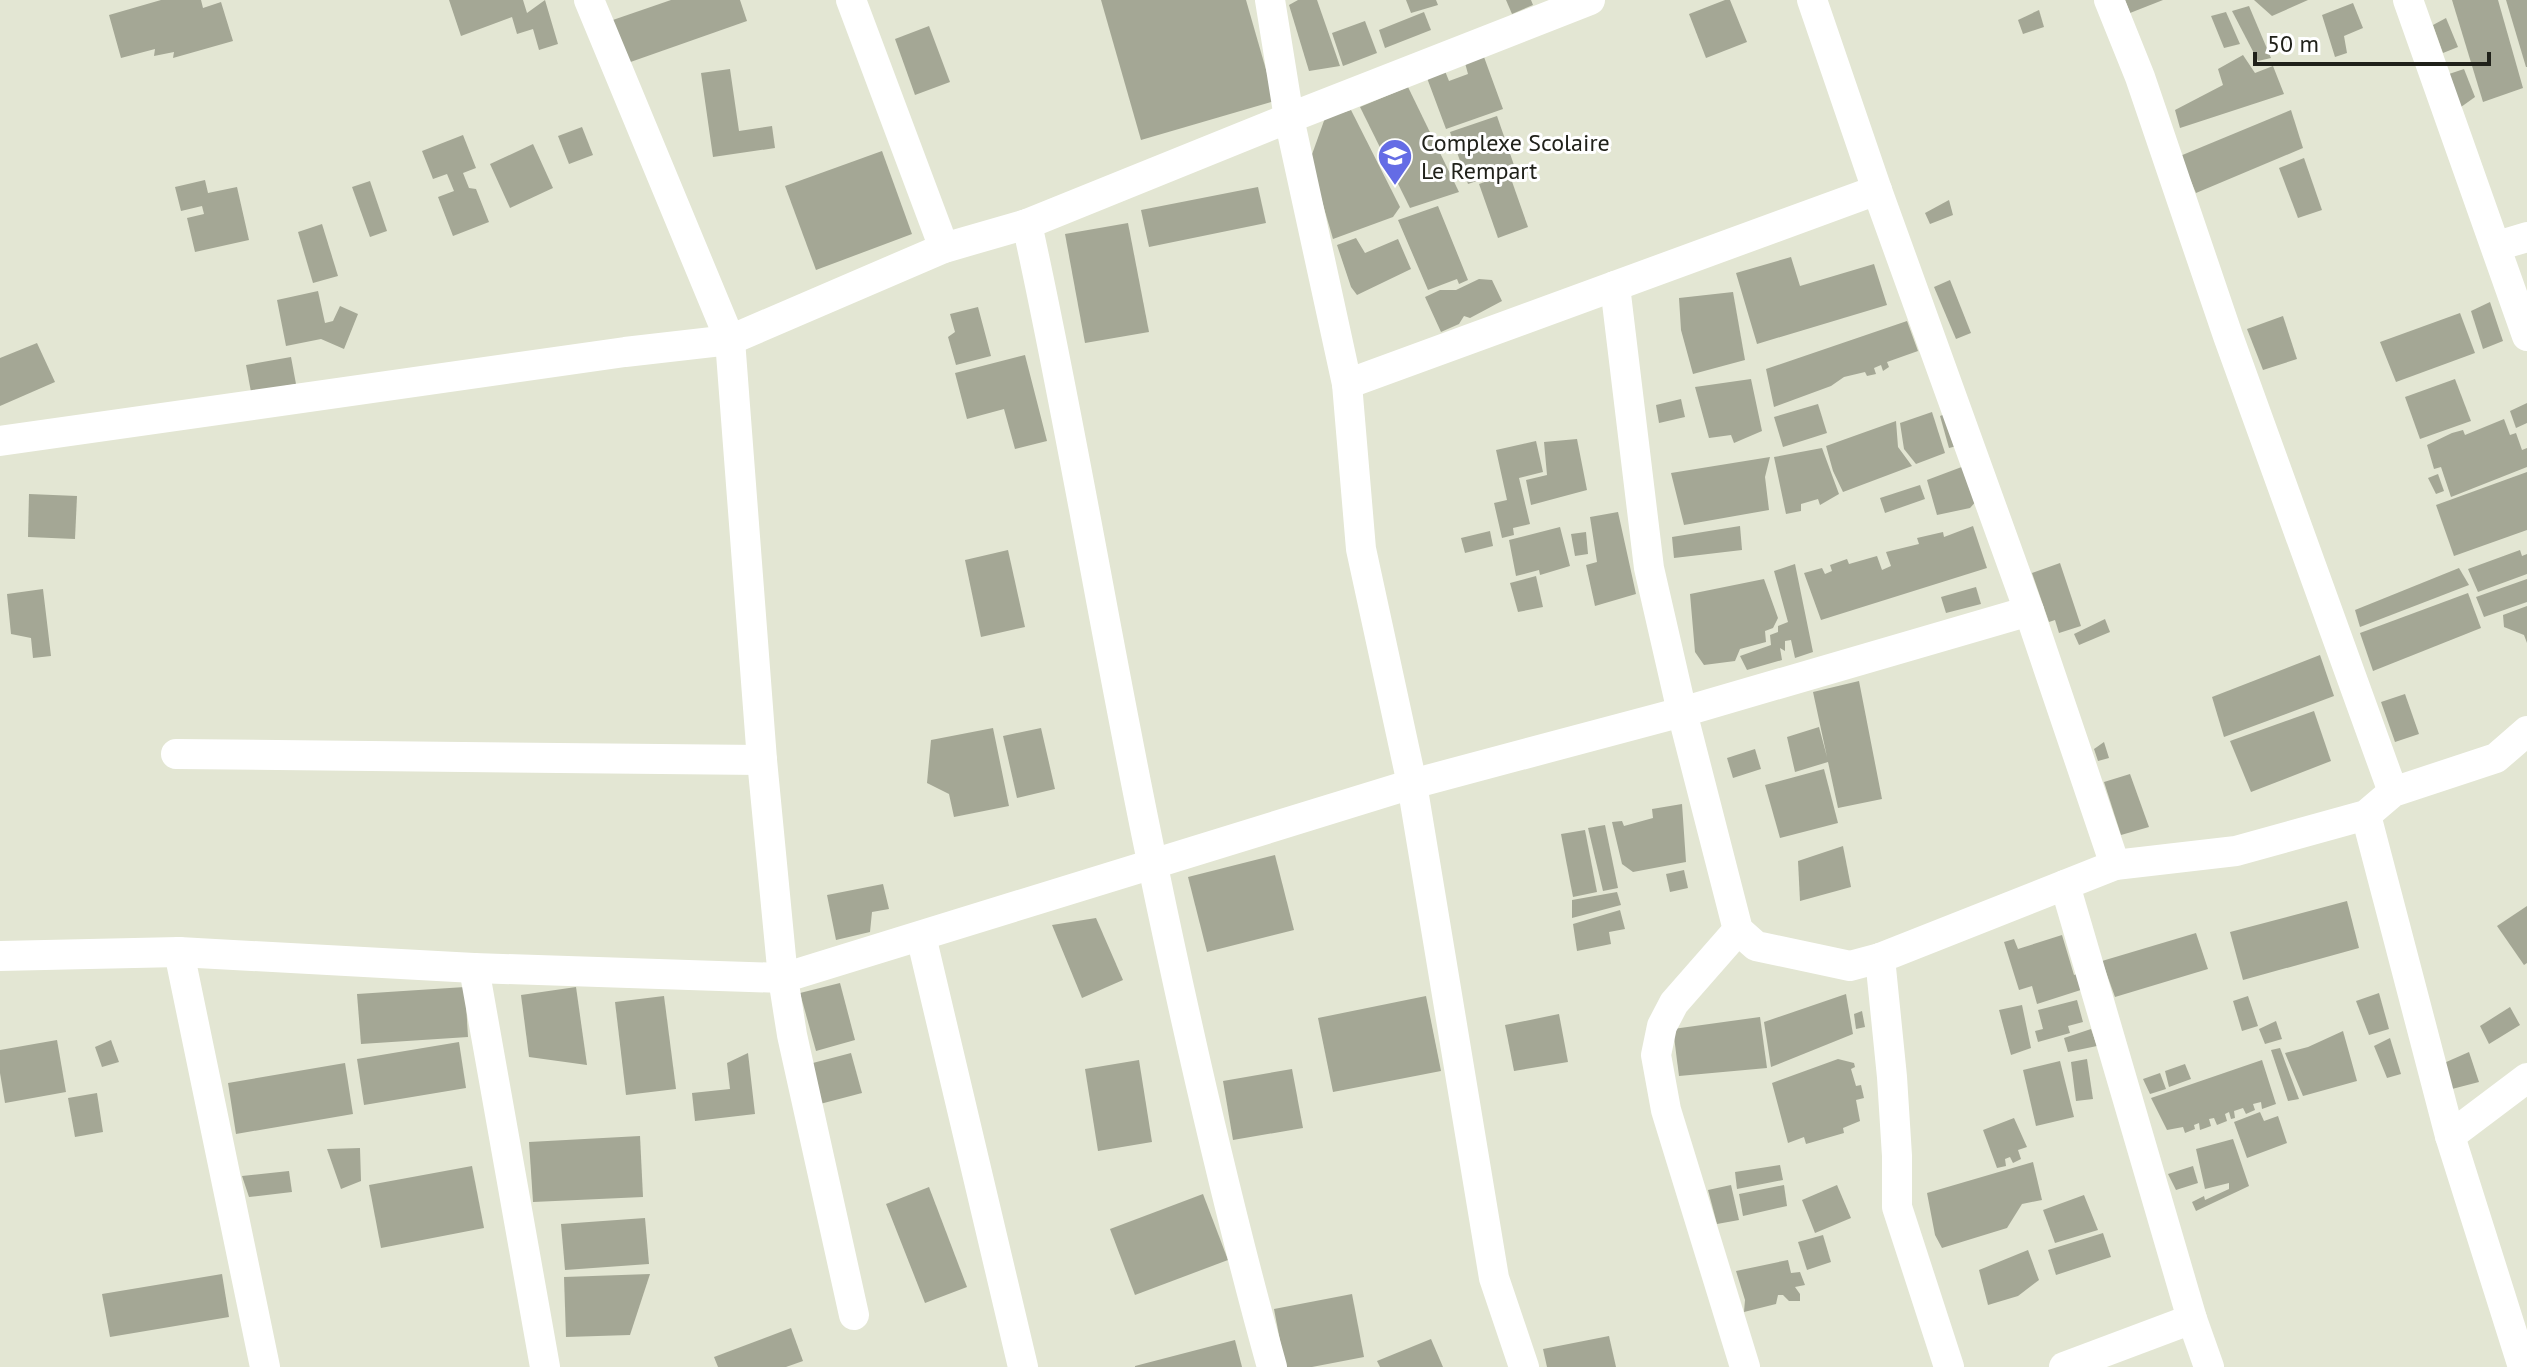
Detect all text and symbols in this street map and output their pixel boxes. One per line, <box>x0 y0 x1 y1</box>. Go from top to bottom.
scale bar <box>2255 16 2489 66</box>
text: 50 m <box>2267 28 2319 59</box>
place label: Complexe Scolaire Le Rempart <box>1421 127 1610 186</box>
school or university icon: Complexe Scolaire Le Rempart <box>1376 137 1414 187</box>

